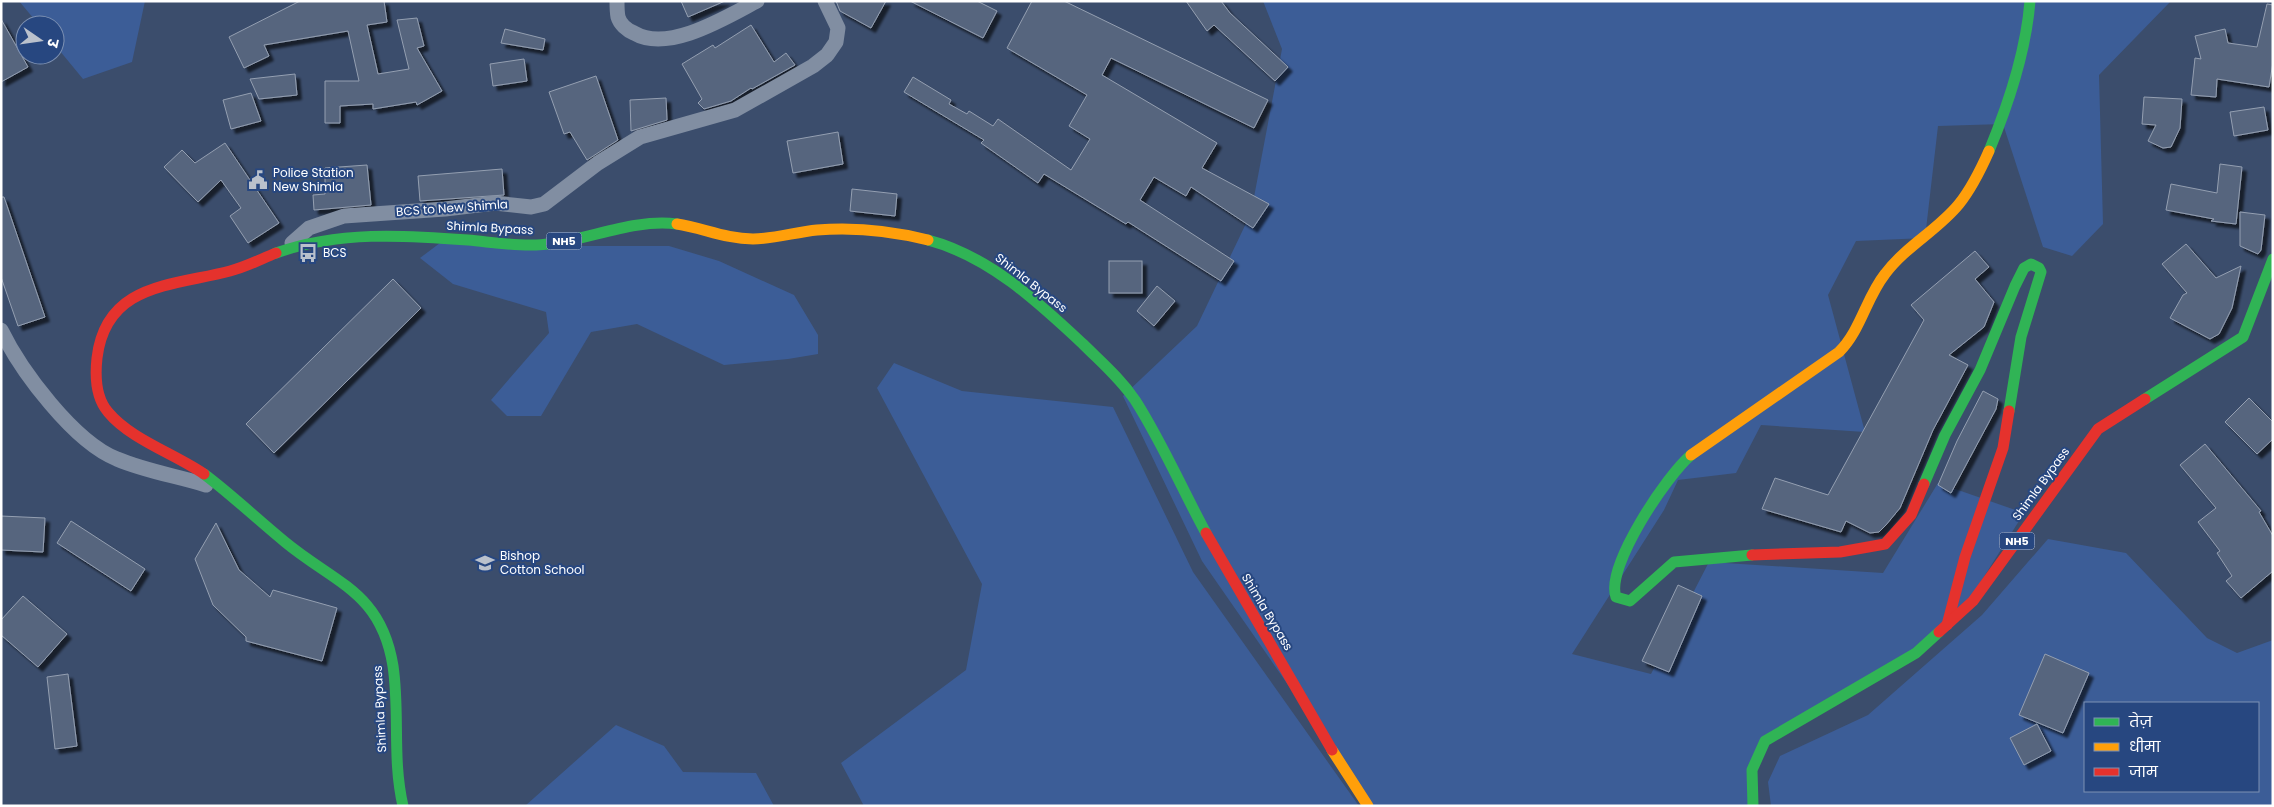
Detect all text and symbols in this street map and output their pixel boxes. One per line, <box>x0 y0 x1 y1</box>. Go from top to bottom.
north arrow <box>15 15 65 65</box>
text: उ <box>42 36 64 50</box>
place label: Police Station New Shimla <box>273 164 354 195</box>
public building icon: Police Station New Shimla <box>247 169 269 191</box>
street label: BCS to New Shimla <box>395 195 508 220</box>
street label: Shimla Bypass <box>446 217 534 238</box>
road number: NH5 <box>546 232 582 250</box>
bus stop icon: BCS <box>297 242 319 264</box>
place label: BCS <box>323 244 347 261</box>
street label: Shimla Bypass <box>992 249 1071 316</box>
street label: Shimla Bypass <box>2008 443 2073 524</box>
road number: NH5 <box>2000 532 2034 550</box>
place label: Bishop Cotton School <box>500 547 585 578</box>
school or university icon: Bishop Cotton School <box>474 552 496 574</box>
street label: Shimla Bypass <box>1238 570 1297 653</box>
street label: Shimla Bypass <box>369 665 390 753</box>
legend <box>2084 702 2259 792</box>
text: तेज़ <box>2128 711 2152 732</box>
text: धीमा <box>2129 736 2161 757</box>
text: जाम <box>2128 761 2159 782</box>

